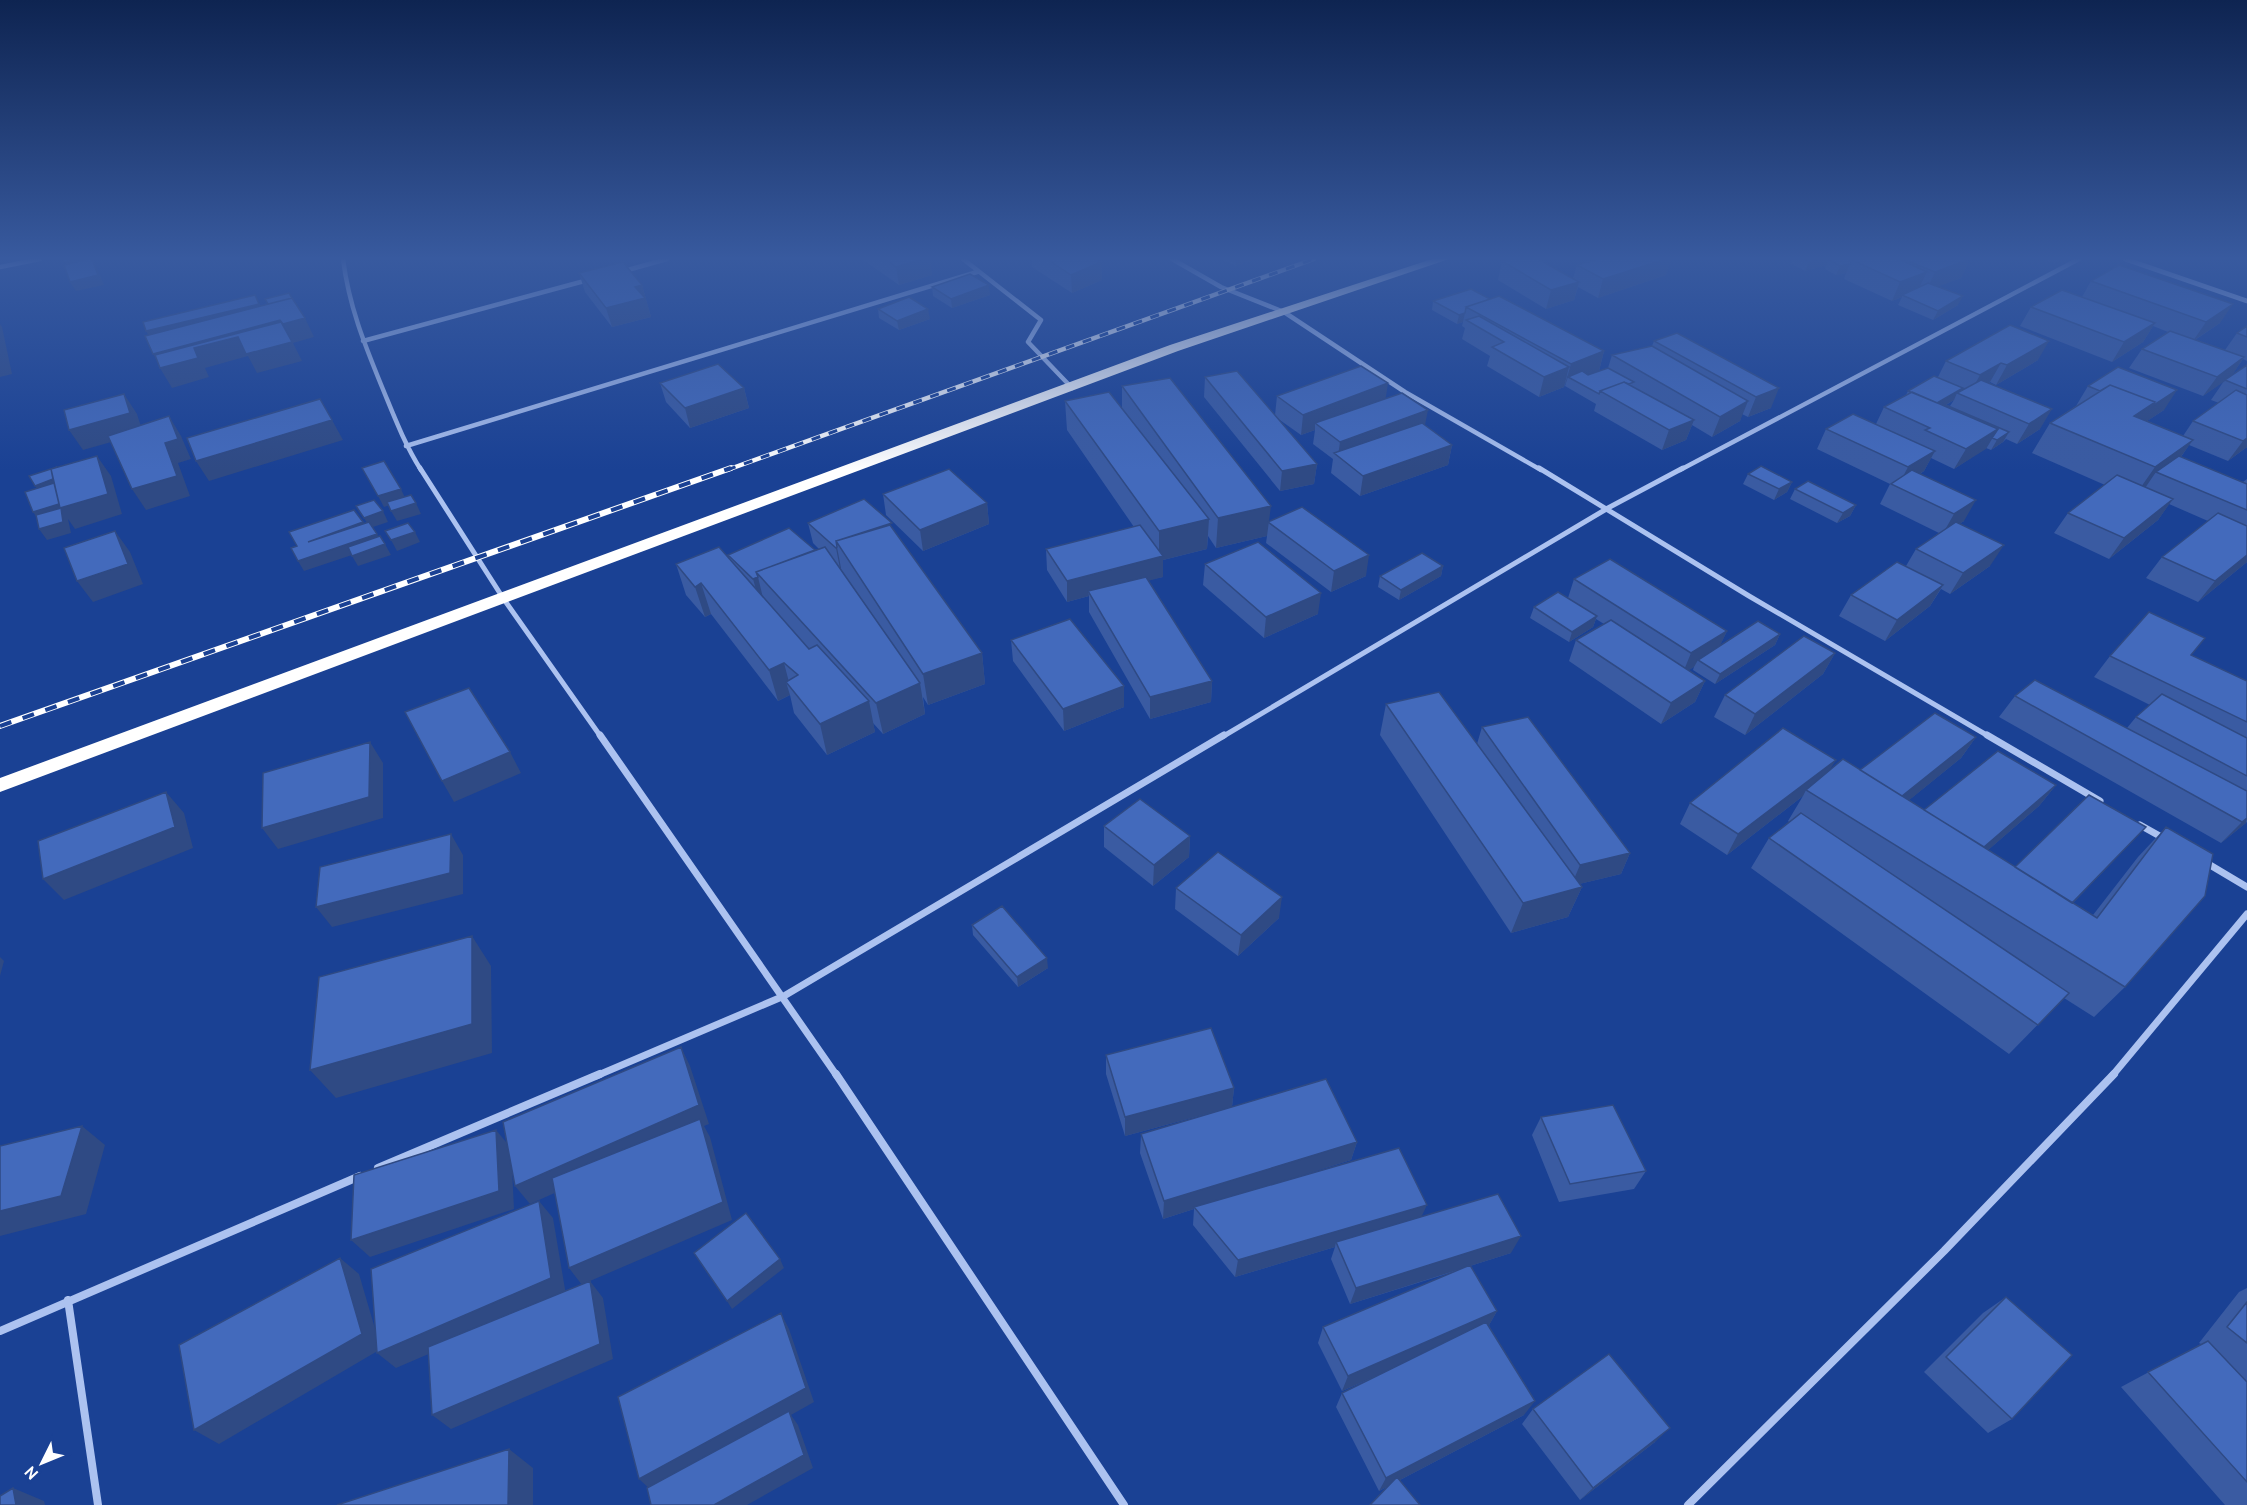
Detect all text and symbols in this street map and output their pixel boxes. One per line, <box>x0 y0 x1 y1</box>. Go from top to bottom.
north arrow <box>12 1433 72 1493</box>
text: N <box>21 1462 42 1484</box>

